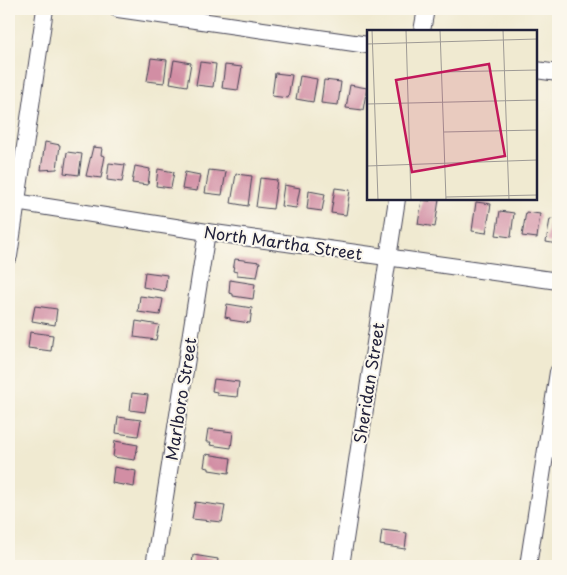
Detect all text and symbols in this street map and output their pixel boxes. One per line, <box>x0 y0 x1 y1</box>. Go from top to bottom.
inset map <box>367 30 537 200</box>
street label: North Martha Street <box>203 219 364 265</box>
street label: Sheridan Street <box>347 320 389 445</box>
street label: Marlboro Street <box>158 335 202 462</box>

